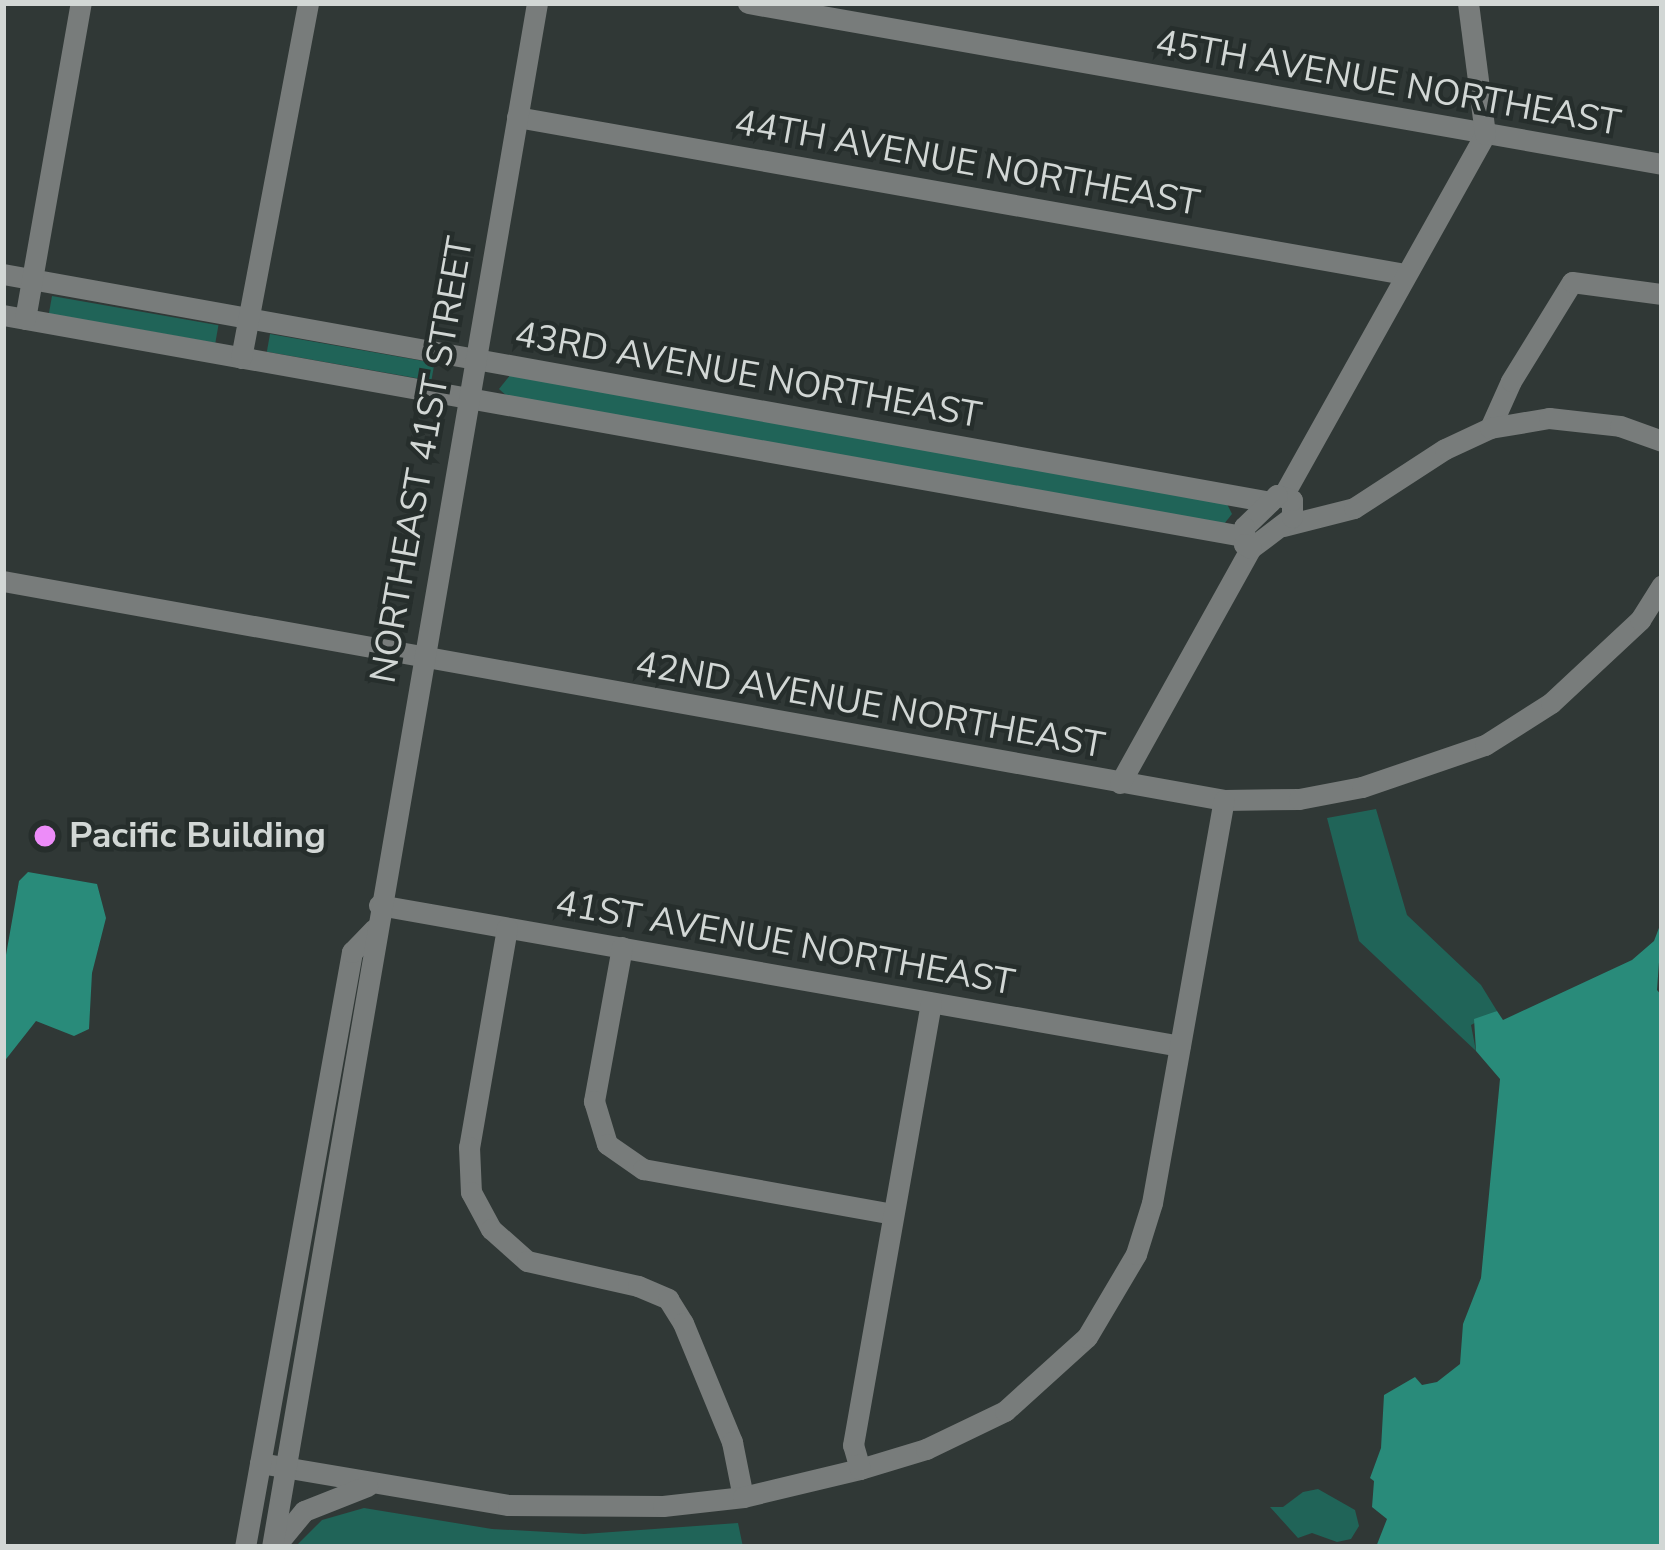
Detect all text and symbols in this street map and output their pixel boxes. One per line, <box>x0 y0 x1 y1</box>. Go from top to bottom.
street label: 45TH AVENUE NORTHEAST <box>1152 21 1624 145</box>
street label: 44TH AVENUE NORTHEAST <box>731 101 1203 225</box>
street label: NORTHEAST 41ST STREET <box>361 234 483 686</box>
street label: 43RD AVENUE NORTHEAST <box>511 313 985 437</box>
street label: 42ND AVENUE NORTHEAST <box>632 642 1108 768</box>
place label: Pacific Building <box>69 814 326 858</box>
marker: Pacific Building <box>32 823 58 849</box>
street label: 41ST AVENUE NORTHEAST <box>552 881 1018 1005</box>

